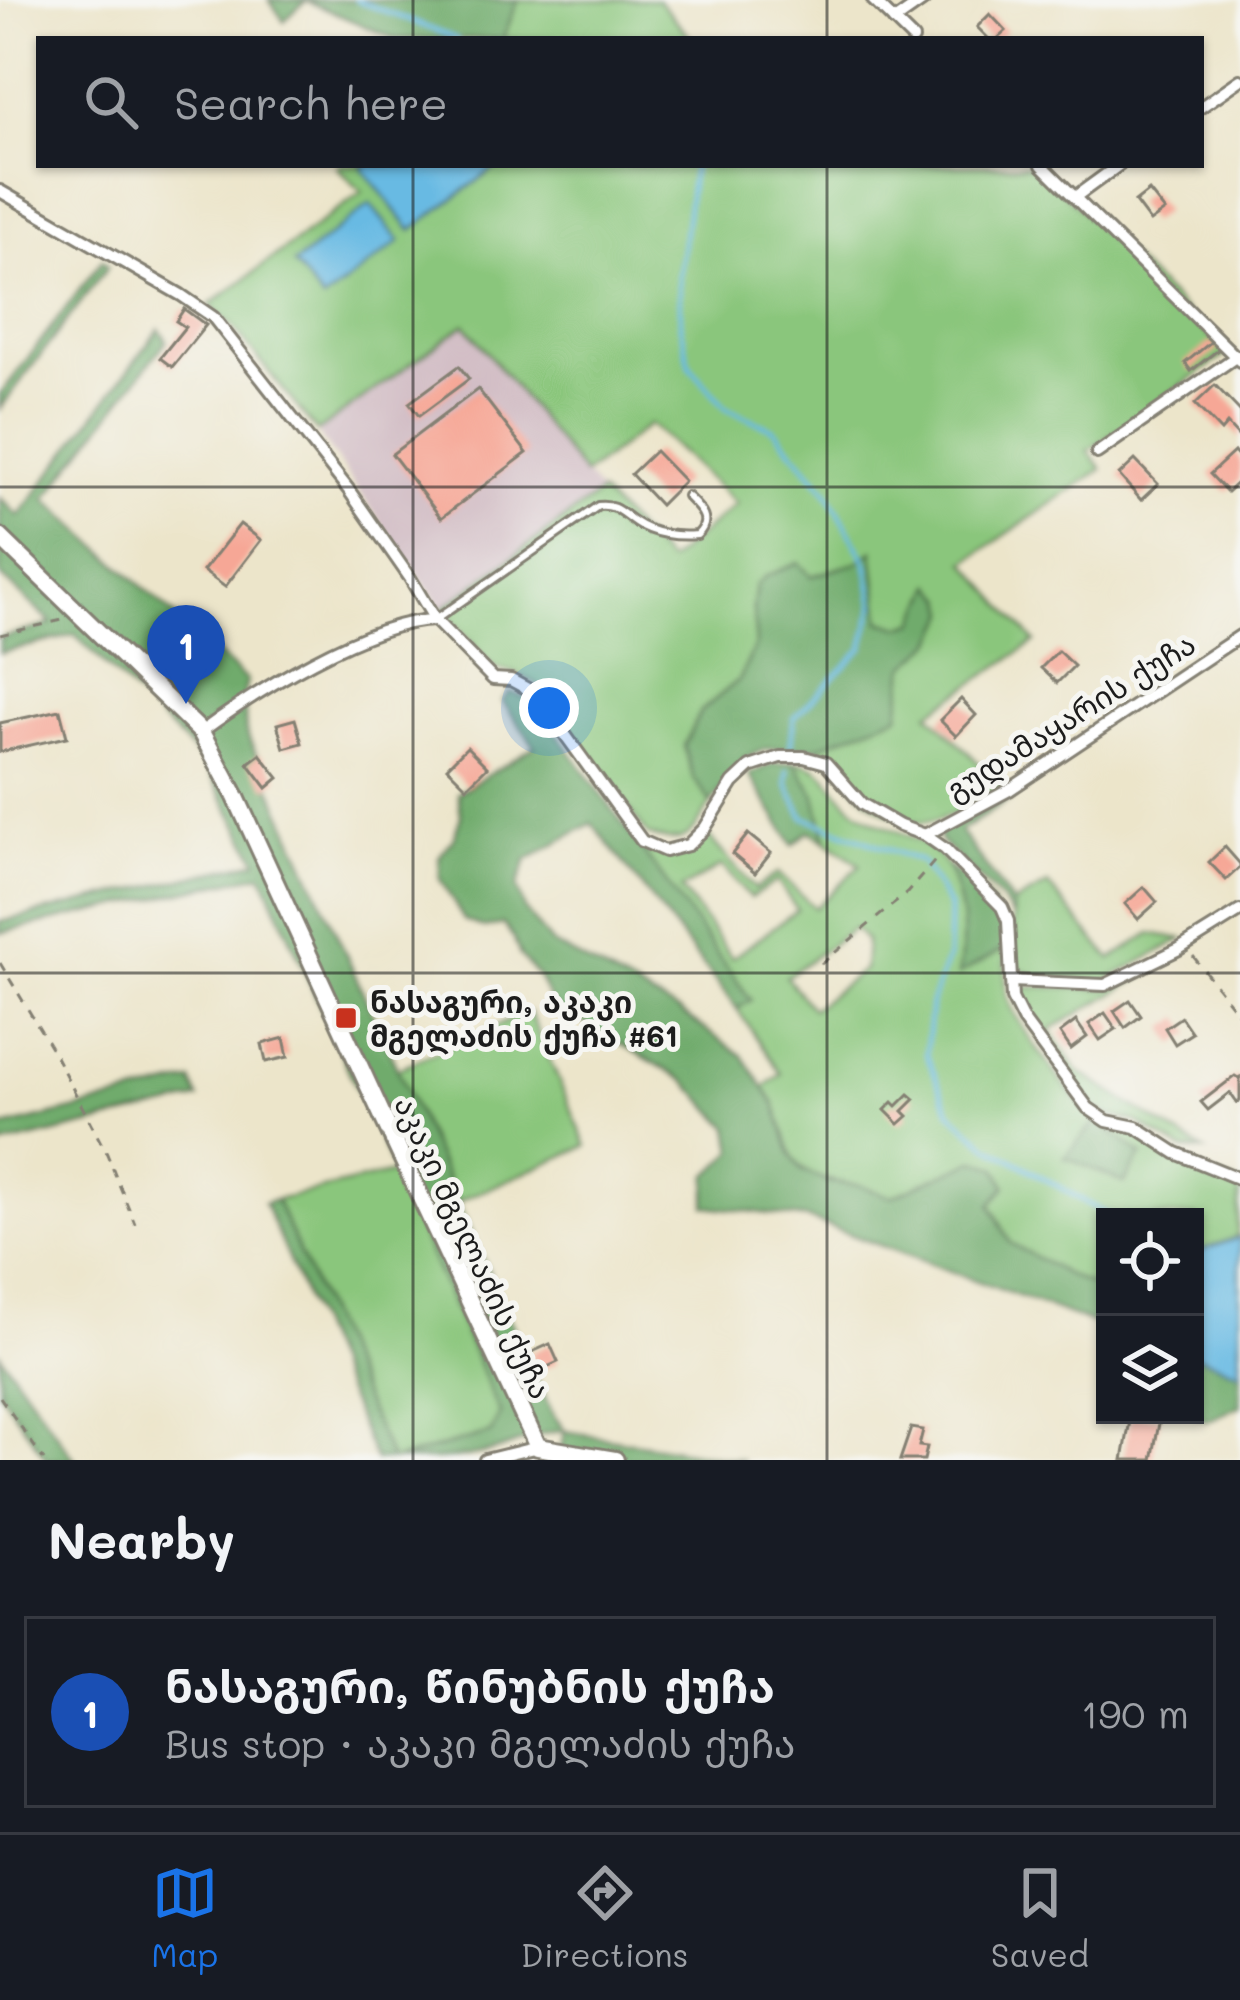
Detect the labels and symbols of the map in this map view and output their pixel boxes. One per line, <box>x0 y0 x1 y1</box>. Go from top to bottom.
pin: 1 <box>147 605 225 704</box>
street label: გუდამაყარის ქუჩა <box>938 623 1202 809</box>
your location <box>519 678 579 738</box>
place label: ნასაგური, აკაკი მგელაძის ქუჩა #61 <box>370 981 678 1055</box>
marker: ნასაგური, აკაკი მგელაძის ქუჩა #61 <box>333 1005 359 1031</box>
street label: აკაკი მგელაძის ქუჩა <box>386 1089 562 1405</box>

